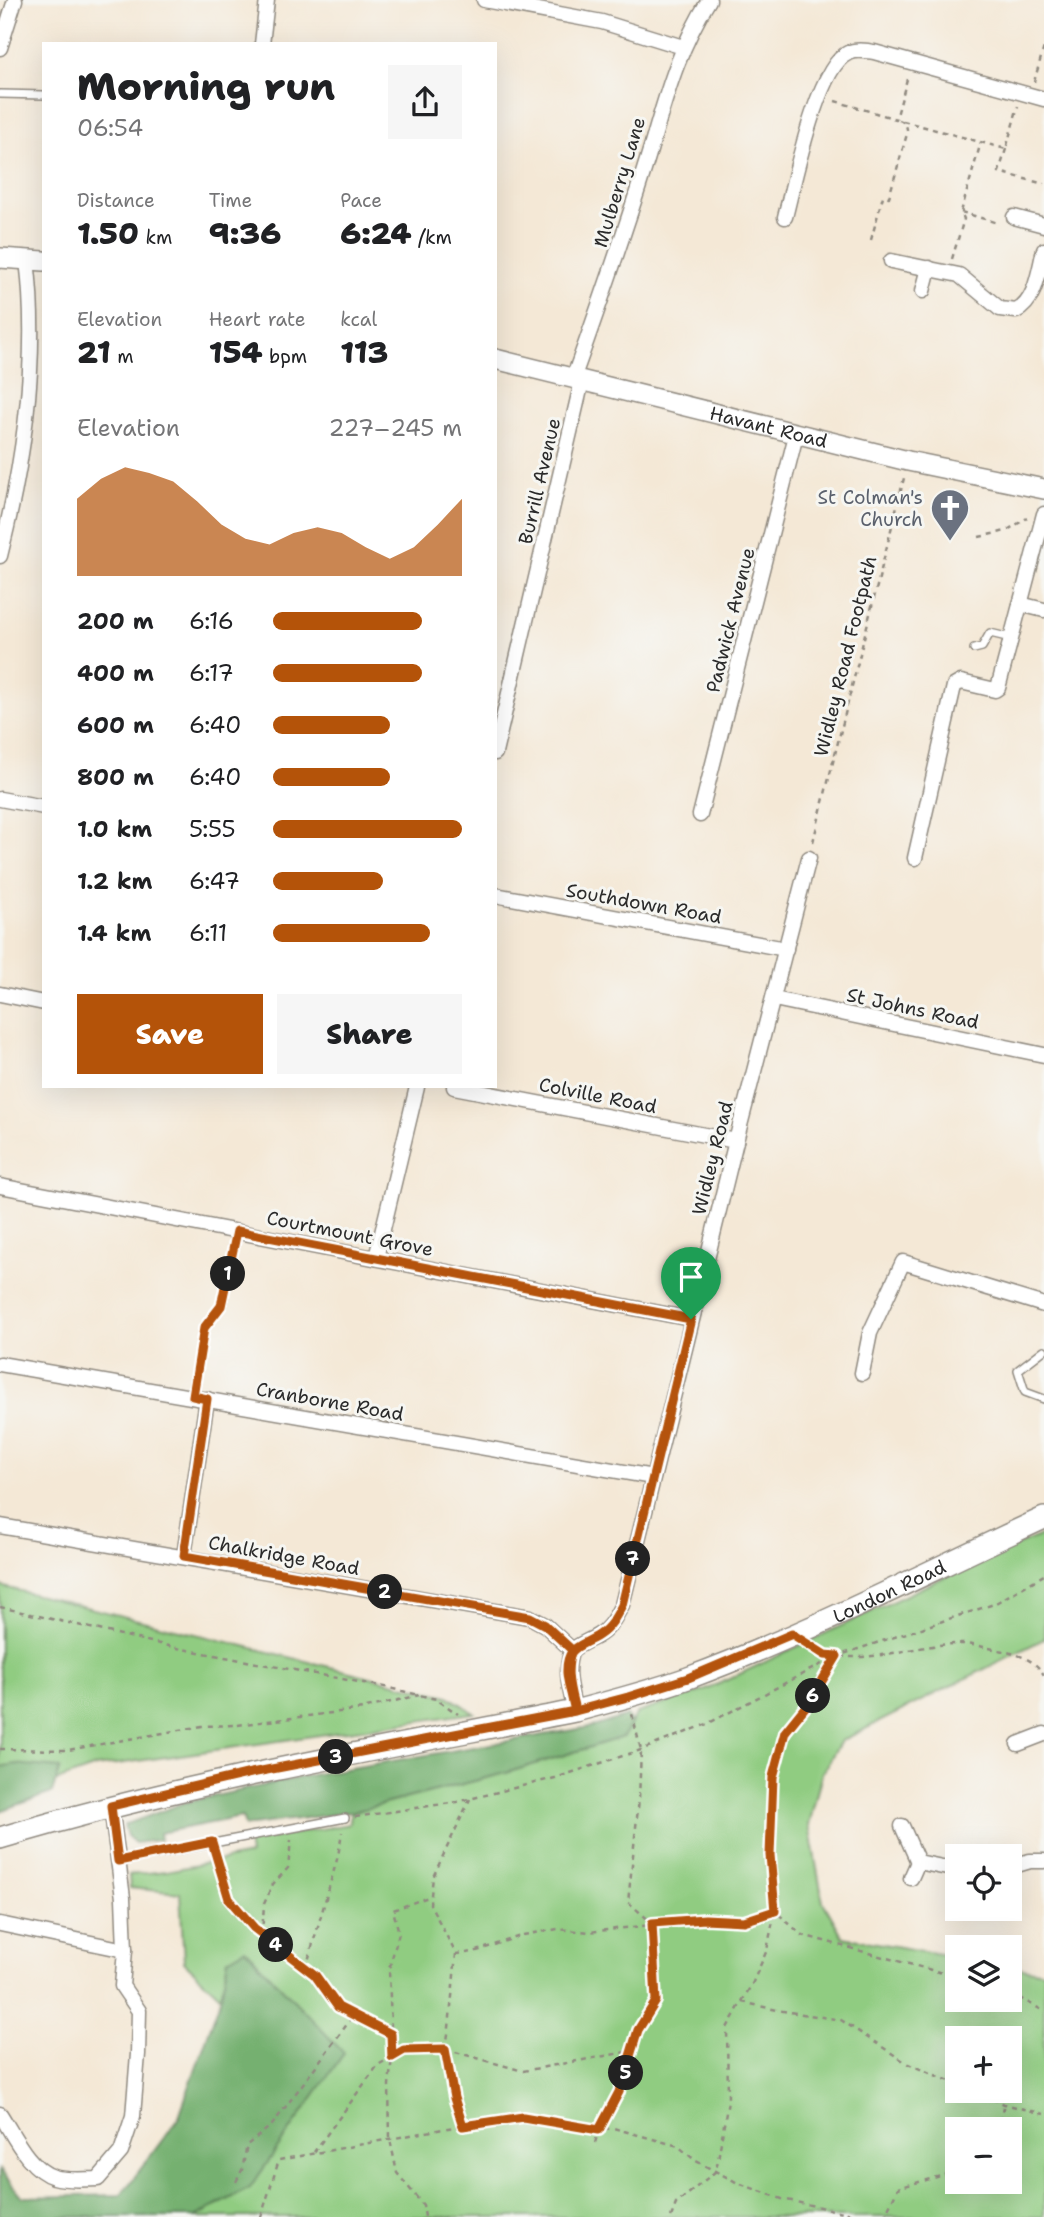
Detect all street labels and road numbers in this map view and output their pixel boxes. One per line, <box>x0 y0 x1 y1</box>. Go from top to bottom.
street label: Mulberry Lane <box>588 114 651 250</box>
street label: Havant Road <box>707 401 830 454</box>
street label: Burrill Avenue <box>513 416 566 547</box>
street label: Padwick Avenue <box>700 545 761 695</box>
street label: Widley Road Footpath <box>808 553 883 759</box>
street label: Southdown Road <box>564 877 724 929</box>
street label: St Johns Road <box>844 982 981 1035</box>
street label: Colville Road <box>537 1072 659 1119</box>
street label: Widley Road <box>686 1099 739 1218</box>
street label: Courtmount Grove <box>264 1205 435 1262</box>
street label: Cranborne Road <box>254 1376 406 1427</box>
street label: Chalkridge Road <box>206 1530 361 1581</box>
street label: London Road <box>829 1554 950 1629</box>

